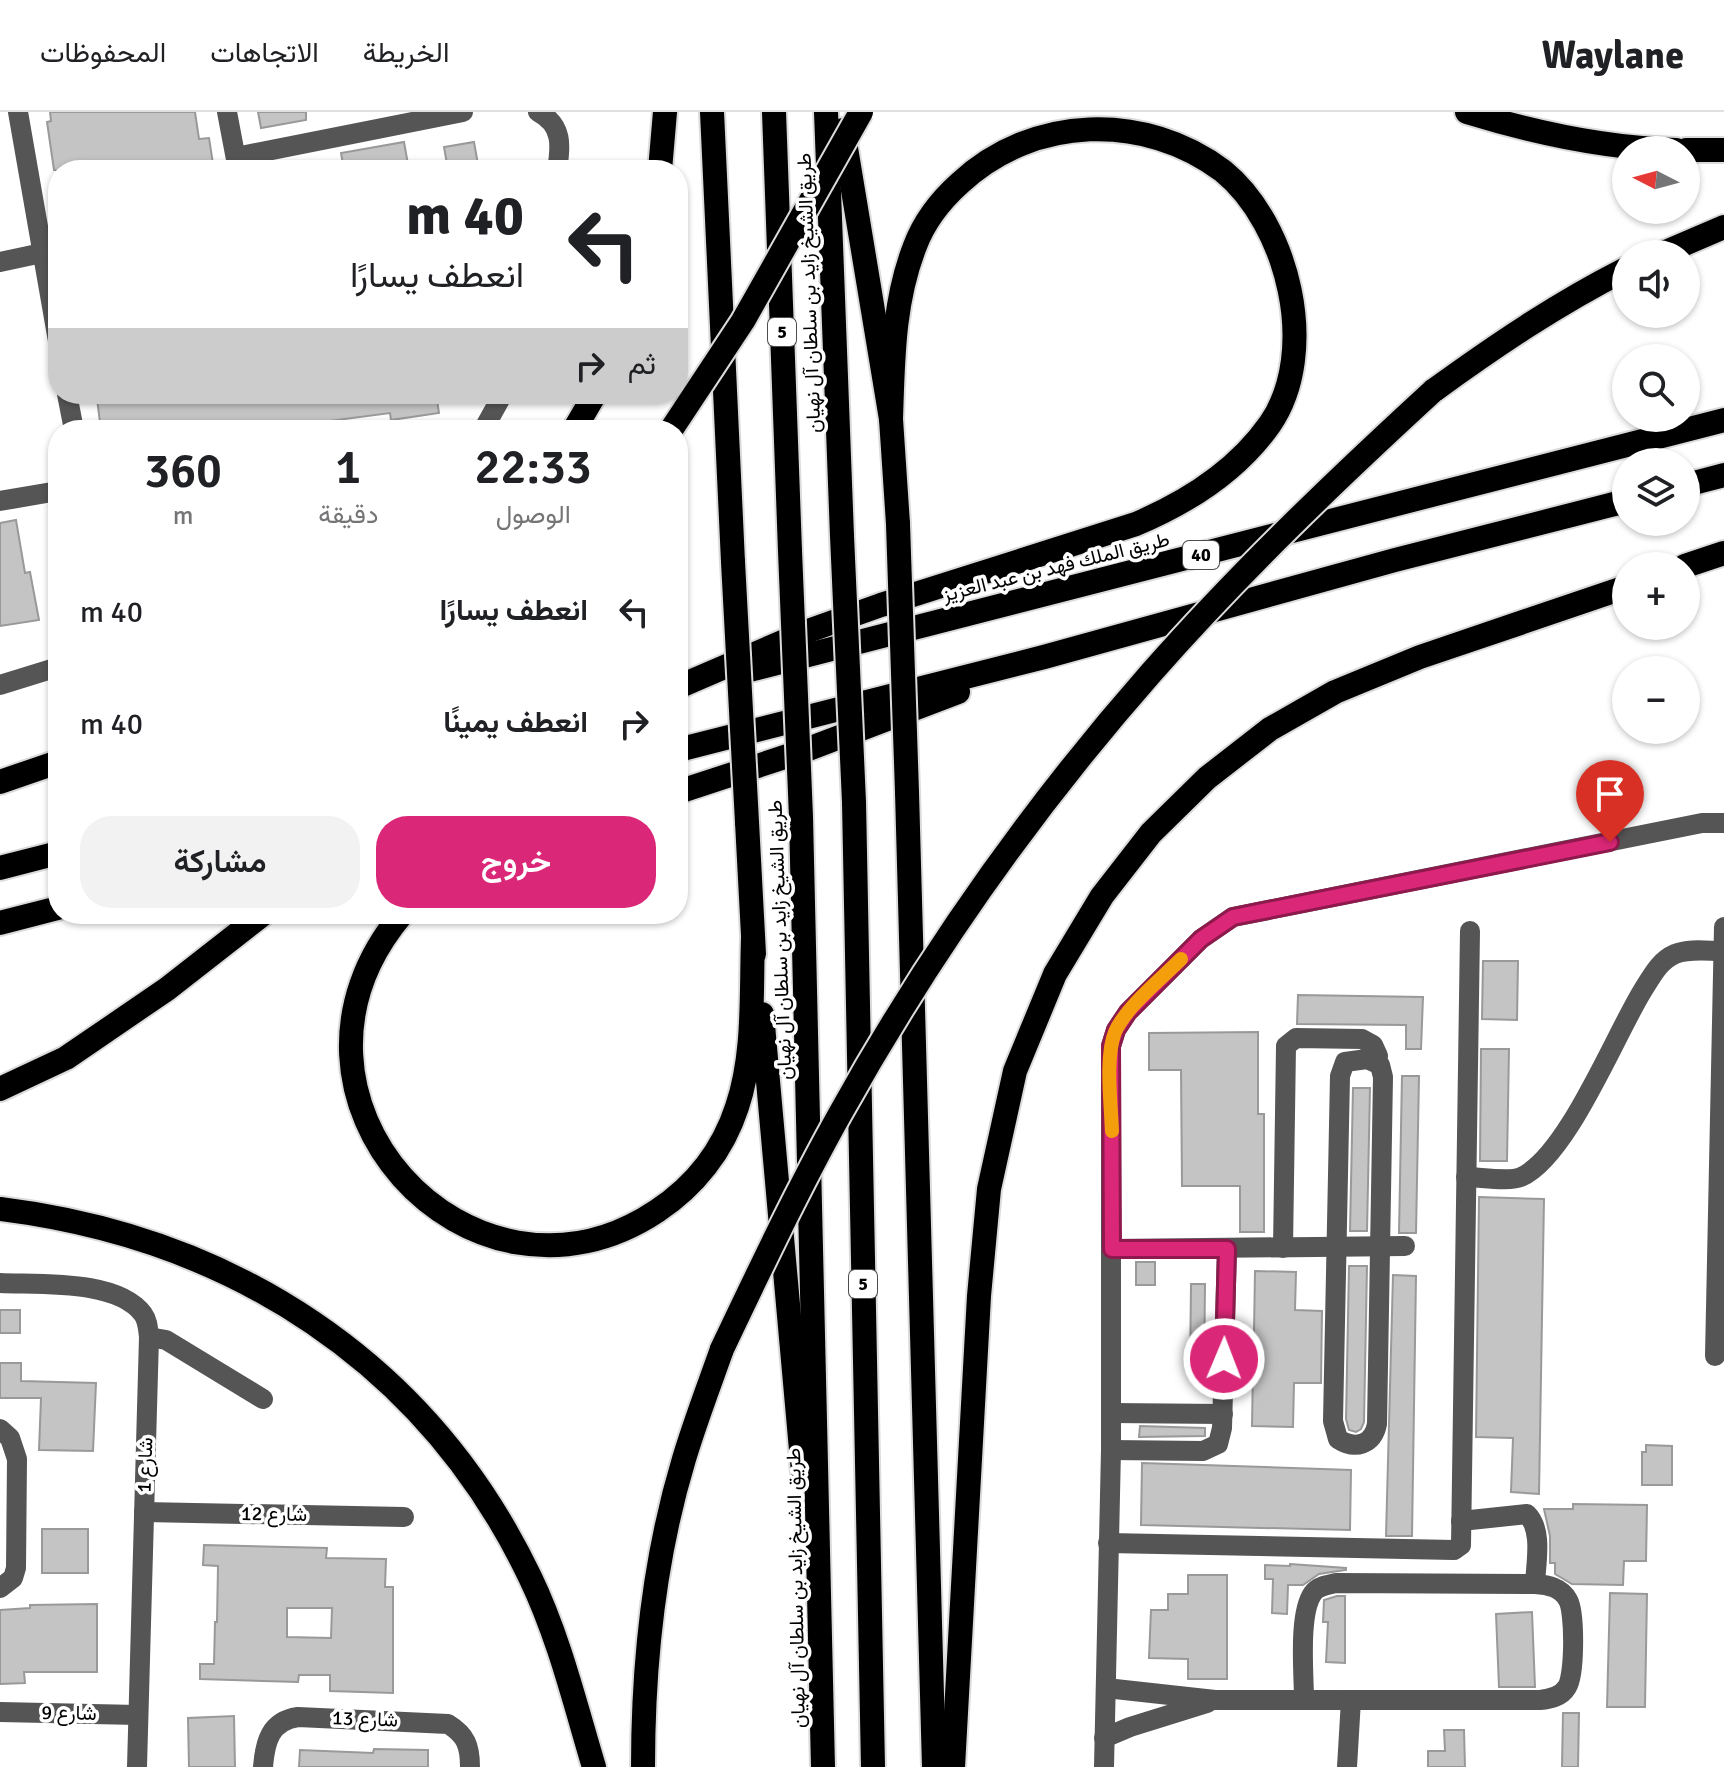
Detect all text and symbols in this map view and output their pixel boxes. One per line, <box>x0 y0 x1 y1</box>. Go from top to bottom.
text: Waylane <box>1542 32 1684 79</box>
text: المحفوظات <box>40 36 166 70</box>
text: الاتجاهات <box>210 36 319 70</box>
text: الخريطة <box>363 36 449 70</box>
north arrow <box>1612 136 1700 224</box>
map controls <box>1612 136 1700 744</box>
street label: طريق الشيخ زايد بن سلطان آل نهيان <box>792 152 827 434</box>
text: 40 m <box>406 181 524 250</box>
icon: left <box>552 192 656 296</box>
button: sound <box>1612 240 1700 328</box>
text: انعطف يسارًا <box>350 253 524 298</box>
road number: 5 <box>768 318 796 346</box>
icon: right <box>568 344 612 388</box>
button: search <box>1612 344 1700 432</box>
text: ثم <box>628 346 656 383</box>
text: 1 <box>335 438 361 497</box>
text: 22:33 <box>475 438 592 497</box>
text: 360 <box>144 442 222 501</box>
button: layers <box>1612 448 1700 536</box>
text: دقيقة <box>318 499 378 531</box>
text: الوصول <box>496 499 571 531</box>
text: m <box>173 500 193 532</box>
street label: طريق الملك فهد بن عبد العزيز <box>939 527 1172 608</box>
road number: 40 <box>1183 541 1219 569</box>
button: + <box>1612 552 1700 640</box>
icon: left <box>612 590 656 634</box>
text: انعطف يسارًا <box>439 592 588 629</box>
text: 40 m <box>80 594 143 631</box>
button: − <box>1612 656 1700 744</box>
icon: right <box>612 702 656 746</box>
text: انعطف يمينًا <box>443 704 588 741</box>
text: 40 m <box>80 706 143 743</box>
pin <box>1576 760 1644 842</box>
icon: arrive <box>1588 772 1632 816</box>
street label: طريق الشيخ زايد بن سلطان آل نهيان <box>763 799 798 1081</box>
button: مشاركة <box>80 816 360 908</box>
button: خروج <box>376 816 656 908</box>
road number: 5 <box>849 1270 877 1298</box>
position arrow <box>1182 1317 1266 1401</box>
street label: شارع 1 <box>132 1437 159 1493</box>
street label: طريق الشيخ زايد بن سلطان آل نهيان <box>781 1448 812 1728</box>
street label: شارع 12 <box>241 1501 307 1528</box>
street label: شارع 9 <box>41 1700 97 1727</box>
street label: شارع 13 <box>331 1705 399 1734</box>

